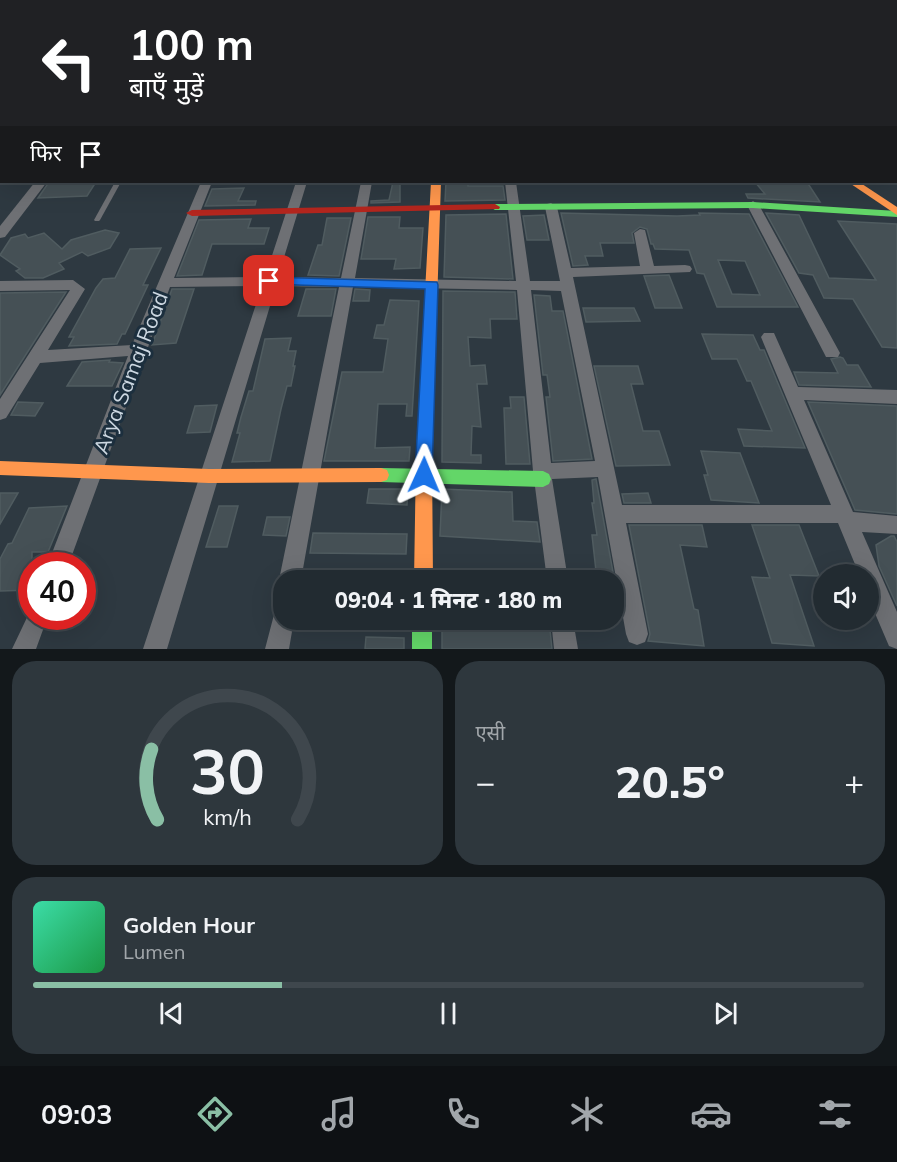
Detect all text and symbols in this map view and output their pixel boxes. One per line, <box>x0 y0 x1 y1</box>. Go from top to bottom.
text: 100 m <box>129 18 254 71</box>
icon: left <box>30 24 108 102</box>
text: बाएँ मुड़ें <box>129 70 204 104</box>
icon: arrive <box>74 138 107 171</box>
text: फिर <box>30 139 62 167</box>
pin <box>243 255 294 306</box>
icon: arrive <box>252 264 285 297</box>
street label: Arya Samaj Road <box>87 288 173 457</box>
position arrow <box>392 443 456 507</box>
speed limit sign: 40 <box>18 552 96 630</box>
map controls <box>813 564 879 630</box>
button: sound <box>813 564 879 630</box>
text: 09:04 · 1 मिनट · 180 m <box>335 586 562 614</box>
text: एसी <box>476 720 505 745</box>
text: 30 <box>190 731 265 810</box>
text: 20.5° <box>615 753 725 809</box>
text: − <box>476 761 495 802</box>
text: + <box>844 761 864 802</box>
text: km/h <box>203 803 251 830</box>
text: Golden Hour <box>123 911 255 939</box>
text: Lumen <box>123 939 185 964</box>
icon: previous <box>155 997 188 1030</box>
icon: pause <box>432 997 465 1030</box>
icon: next <box>709 997 742 1030</box>
icon: directions <box>194 1093 236 1135</box>
icon: music <box>318 1093 360 1135</box>
icon: phone <box>442 1093 484 1135</box>
icon: climate <box>566 1093 608 1135</box>
icon: car <box>690 1093 732 1135</box>
icon: filters <box>814 1093 856 1135</box>
text: 09:03 <box>41 1097 112 1131</box>

